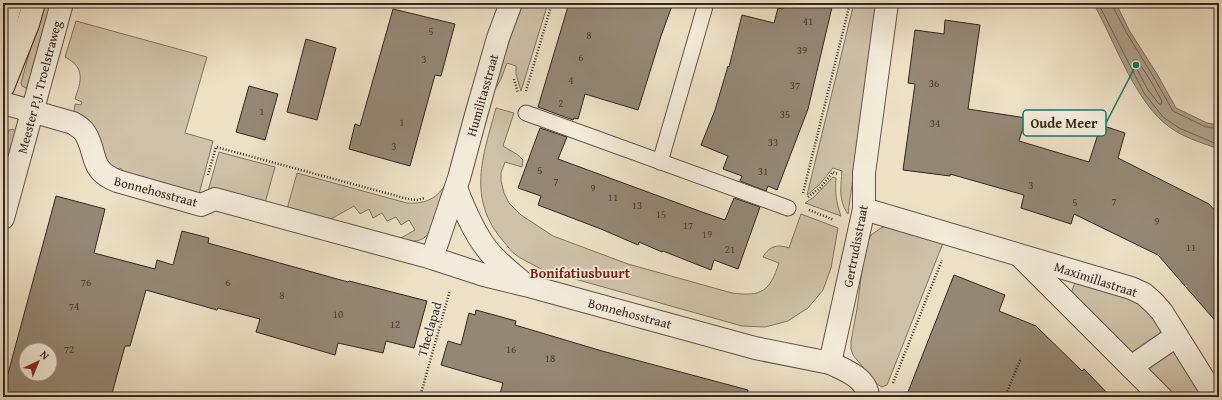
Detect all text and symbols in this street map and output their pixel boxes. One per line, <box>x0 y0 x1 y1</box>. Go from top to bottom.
house number: 41 <box>803 13 813 29</box>
street label: Meester P.J. Troelstraweg <box>13 18 67 156</box>
house number: 5 <box>428 23 434 39</box>
house number: 8 <box>586 27 592 43</box>
house number: 39 <box>797 42 807 58</box>
house number: 6 <box>578 49 584 65</box>
house number: 3 <box>421 51 427 67</box>
street label: Humilitasstraat <box>462 51 503 139</box>
house number: 4 <box>568 72 574 88</box>
house number: 36 <box>929 75 939 91</box>
house number: 37 <box>790 77 800 93</box>
house number: 2 <box>558 95 564 111</box>
house number: 1 <box>259 103 265 119</box>
house number: 35 <box>780 106 790 122</box>
callout: Oude Meer <box>1023 110 1106 136</box>
text: Oude Meer <box>1030 113 1098 133</box>
house number: 1 <box>399 114 405 130</box>
house number: 34 <box>930 115 940 131</box>
house number: 33 <box>768 134 778 150</box>
house number: 3 <box>391 138 397 154</box>
house number: 5 <box>537 162 543 178</box>
house number: 31 <box>758 163 768 179</box>
street label: Bonnehosstraat <box>112 171 200 212</box>
house number: 7 <box>553 173 559 189</box>
house number: 3 <box>1028 177 1034 193</box>
house number: 9 <box>590 180 596 196</box>
house number: 11 <box>608 189 618 205</box>
house number: 7 <box>1111 193 1117 209</box>
house number: 5 <box>1072 194 1078 210</box>
house number: 13 <box>632 197 642 213</box>
street label: Gertrudisstraat <box>838 203 873 289</box>
house number: 15 <box>656 206 666 222</box>
house number: 9 <box>1154 213 1160 229</box>
house number: 17 <box>683 217 693 233</box>
house number: 19 <box>702 226 712 242</box>
house number: 11 <box>1186 239 1196 255</box>
house number: 21 <box>725 241 735 257</box>
street label: Maximillastraat <box>1052 257 1140 302</box>
district label: Bonifatiusbuurt <box>530 263 631 283</box>
house number: 76 <box>81 274 91 290</box>
house number: 6 <box>225 274 231 290</box>
house number: 8 <box>279 287 285 303</box>
street label: Bonnehosstraat <box>586 293 674 334</box>
house number: 74 <box>69 298 79 314</box>
street label: Theclapad <box>413 299 446 359</box>
house number: 10 <box>333 306 343 322</box>
house number: 12 <box>390 316 400 332</box>
house number: 72 <box>64 341 74 357</box>
house number: 16 <box>506 341 516 357</box>
north arrow <box>18 342 58 382</box>
text: N <box>37 346 54 364</box>
house number: 18 <box>545 350 555 366</box>

